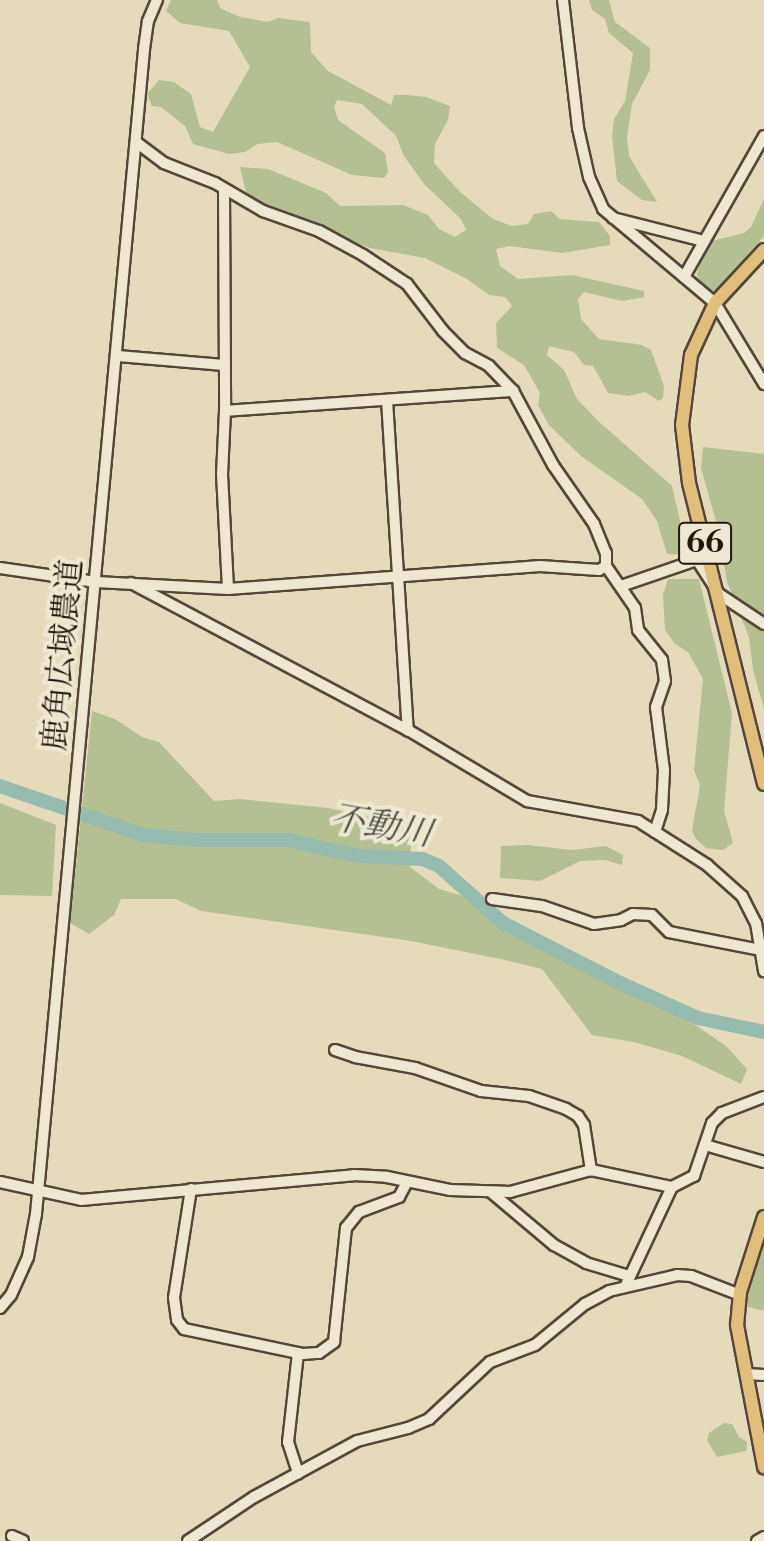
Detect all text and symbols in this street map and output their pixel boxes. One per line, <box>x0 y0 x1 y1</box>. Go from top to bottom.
road number: 66 <box>677 517 733 569</box>
street label: 鹿角広域農道 <box>36 558 90 752</box>
water label: 不動川 <box>327 798 435 856</box>

